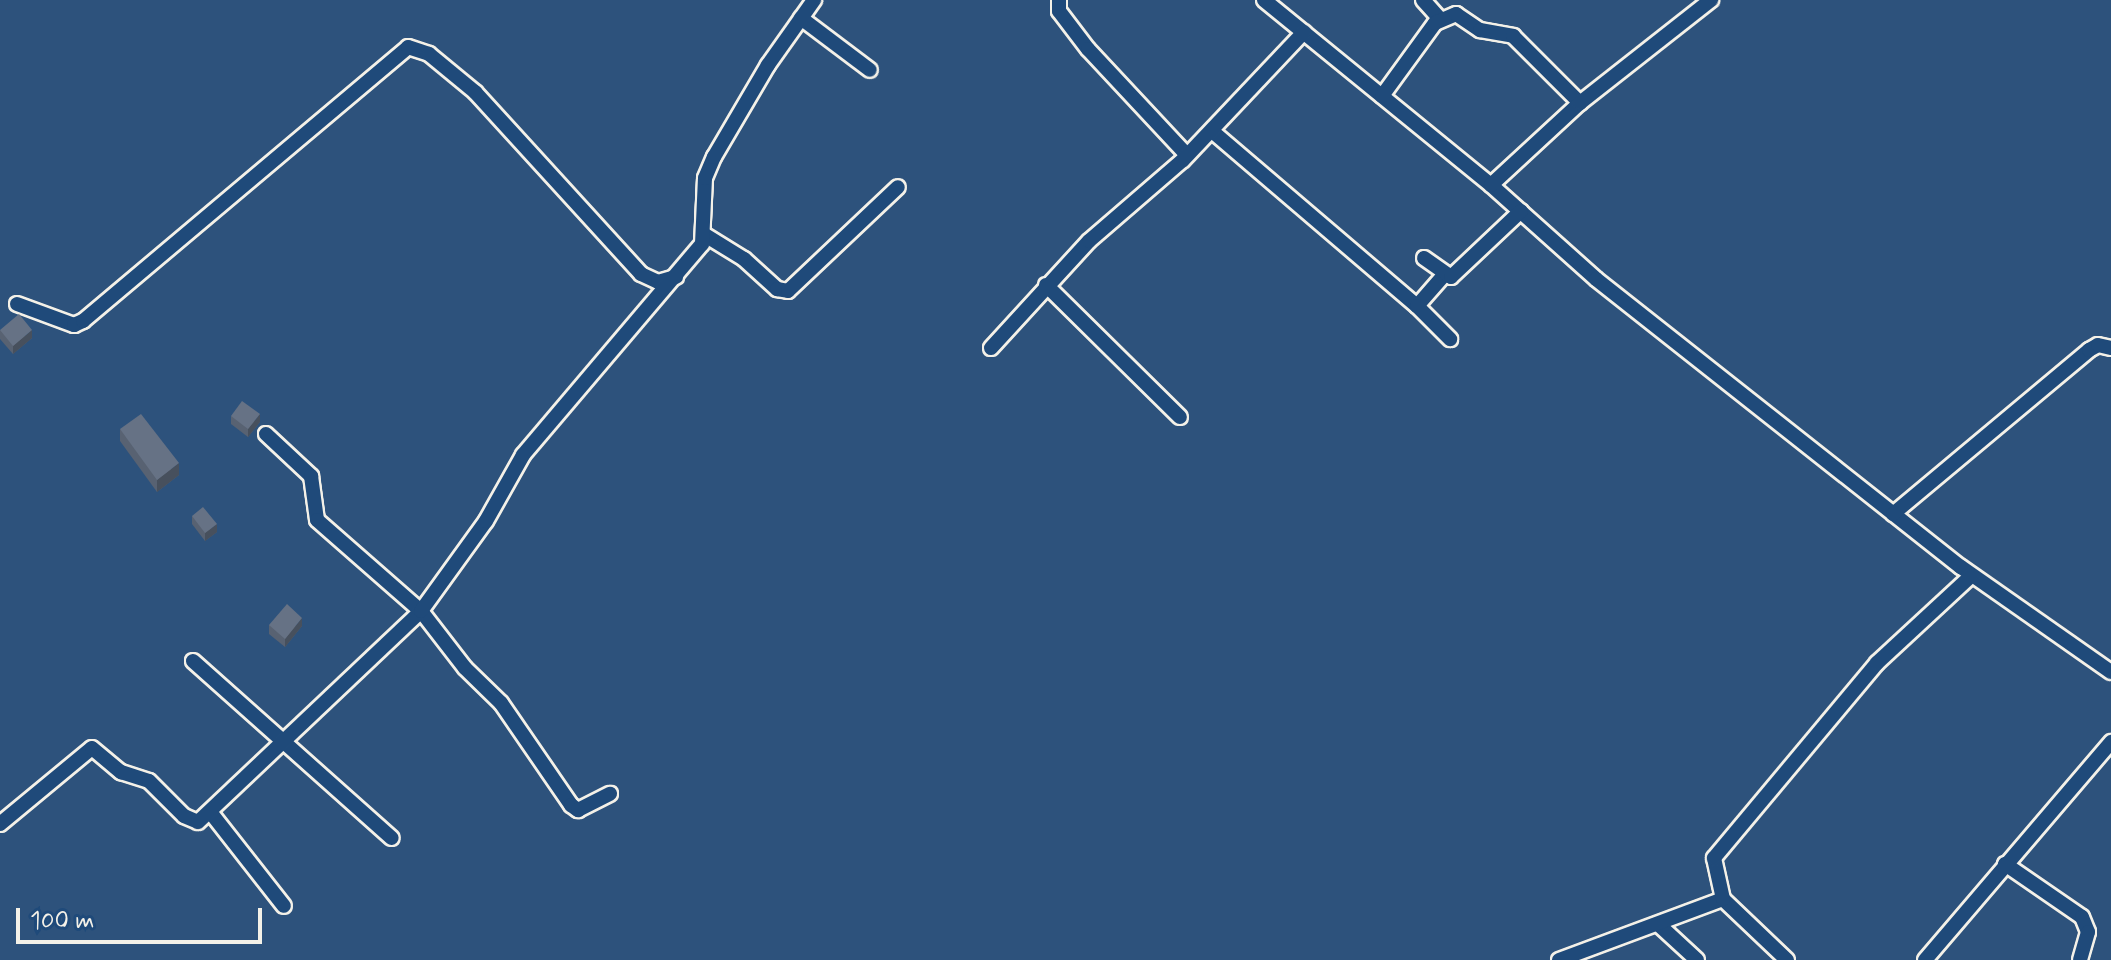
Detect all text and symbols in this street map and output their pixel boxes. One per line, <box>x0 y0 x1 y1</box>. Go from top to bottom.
scale bar <box>20 892 266 942</box>
text: 100 m <box>30 906 94 937</box>

